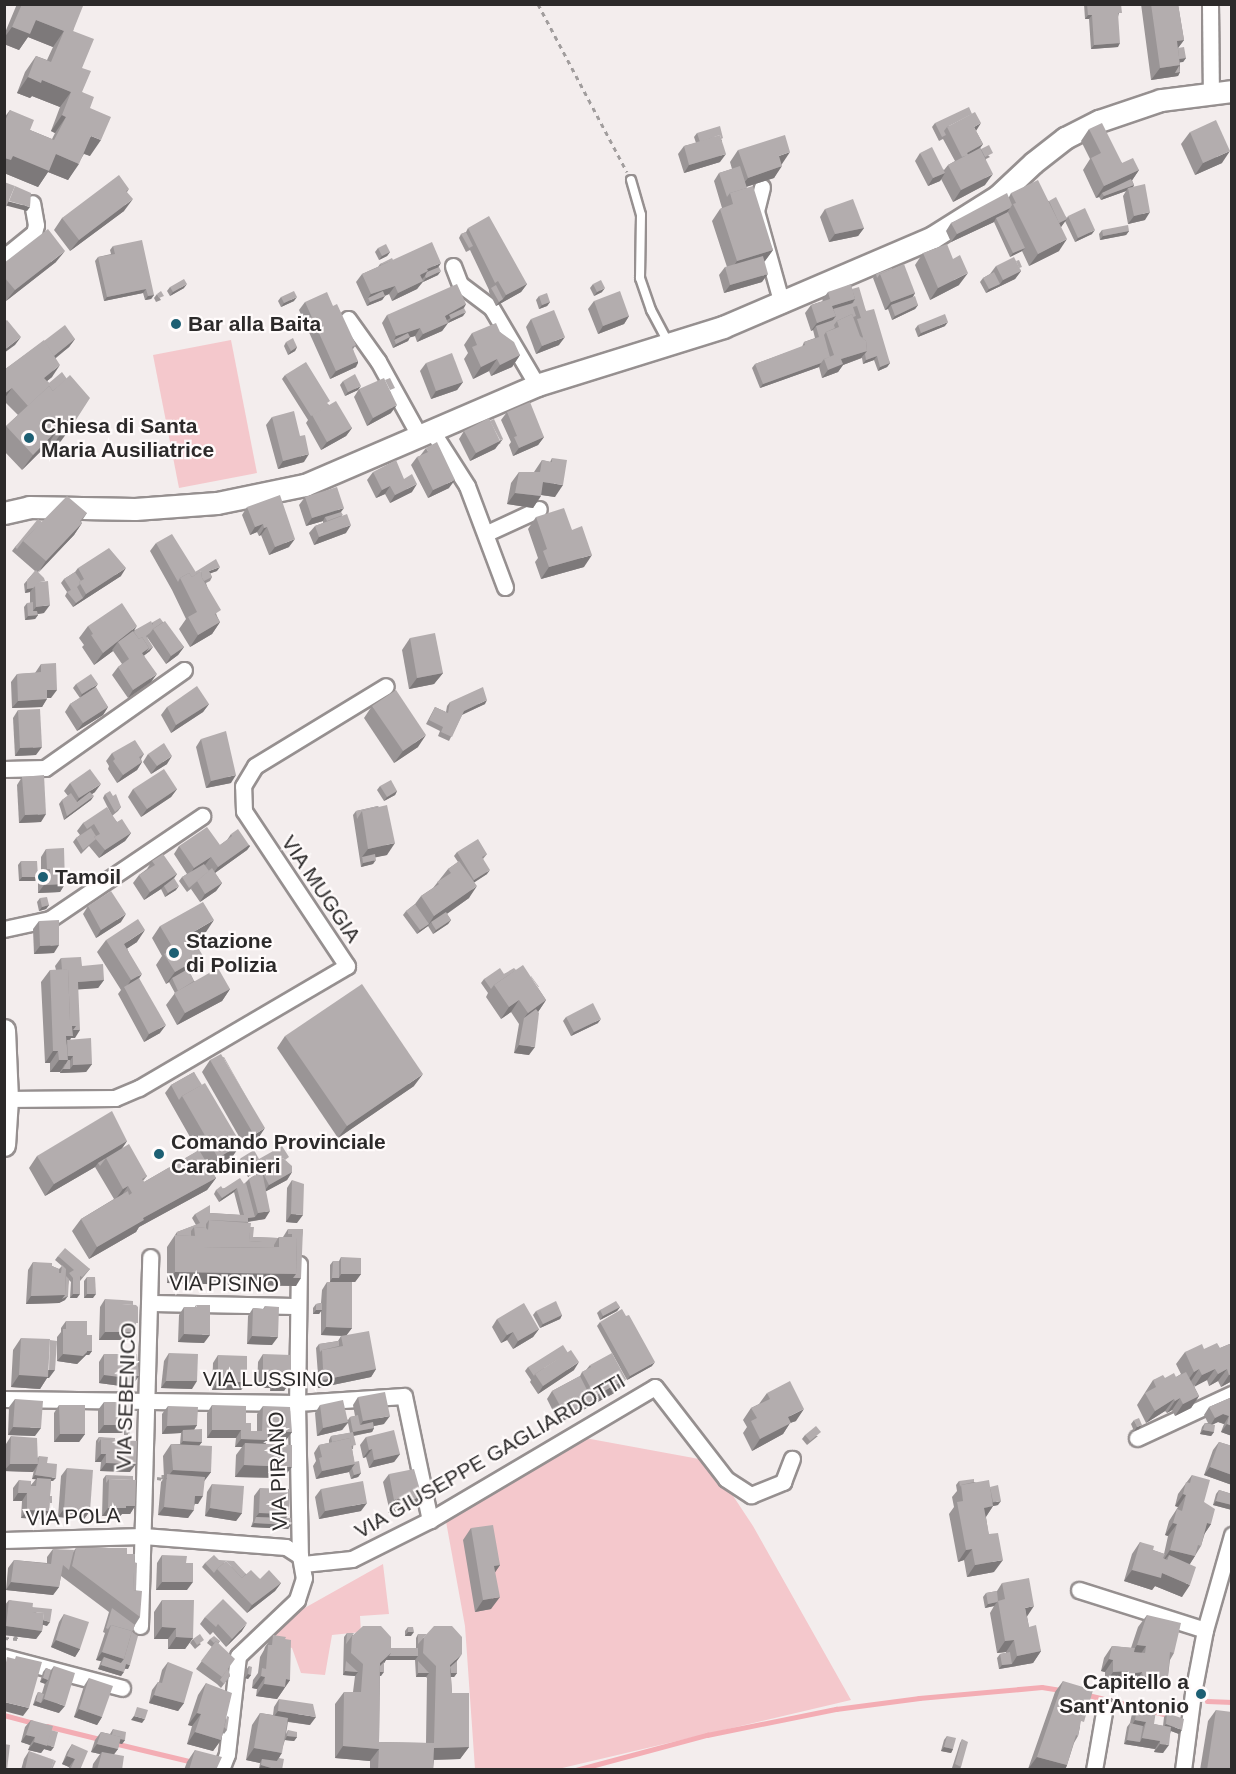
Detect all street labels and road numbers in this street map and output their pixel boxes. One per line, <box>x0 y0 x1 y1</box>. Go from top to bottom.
street label: VIA MUGGIA <box>276 830 366 948</box>
street label: VIA PISINO <box>168 1270 280 1298</box>
street label: VIA SEBENICO <box>111 1322 141 1470</box>
street label: VIA LUSSINO <box>202 1366 334 1392</box>
street label: VIA GIUSEPPE GAGLIARDOTTI <box>350 1368 630 1544</box>
street label: VIA PIRANO <box>263 1410 293 1532</box>
street label: VIA POLA <box>25 1503 121 1531</box>

